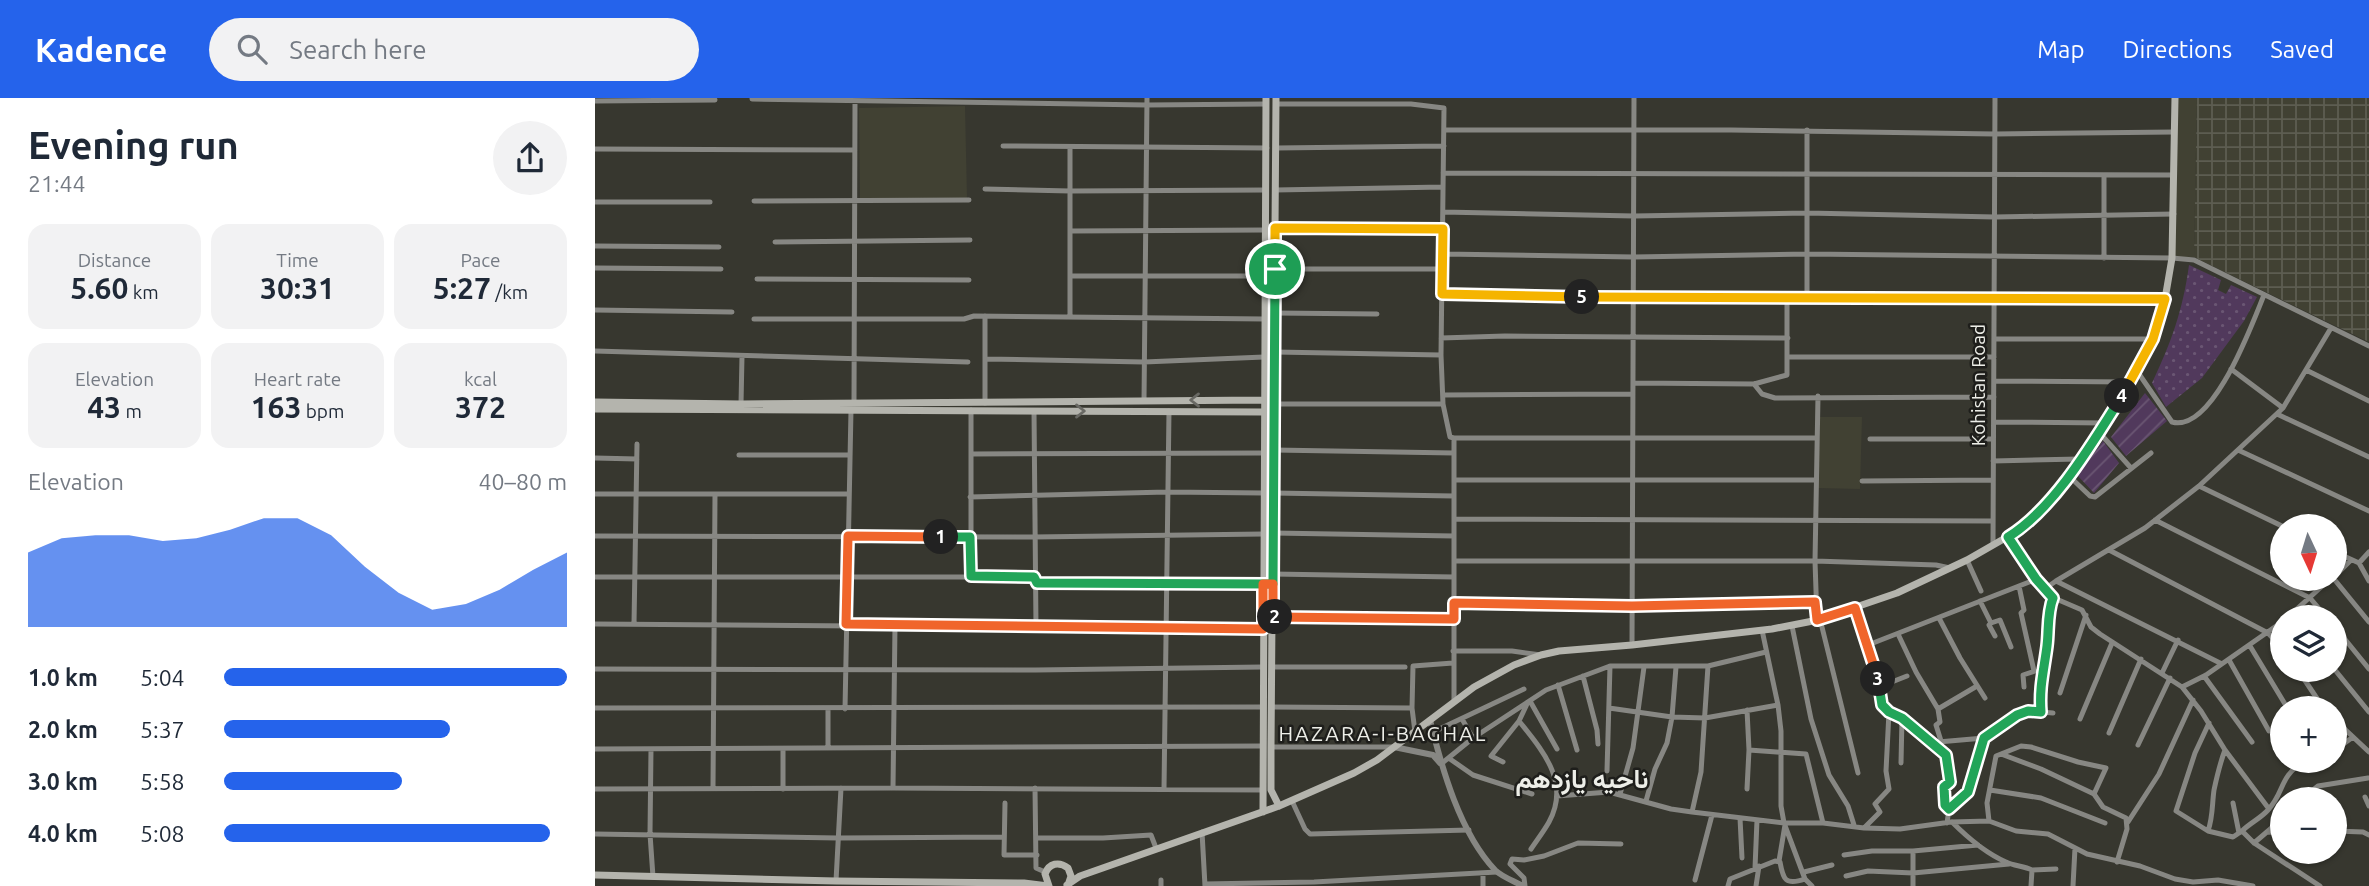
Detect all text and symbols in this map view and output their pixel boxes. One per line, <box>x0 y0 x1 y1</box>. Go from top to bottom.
search box <box>209 18 699 81</box>
icon: search <box>233 30 271 68</box>
text: Kadence <box>35 31 167 68</box>
text: Search here <box>289 35 427 64</box>
text: Map <box>2037 36 2084 63</box>
text: Directions <box>2122 36 2232 63</box>
text: Saved <box>2270 36 2334 63</box>
button: share <box>493 121 567 195</box>
text: Evening run <box>28 124 239 166</box>
text: 21:44 <box>28 171 86 196</box>
pin <box>1245 239 1305 299</box>
text: Distance <box>78 249 151 271</box>
text: Time <box>276 249 319 271</box>
text: Pace <box>460 249 501 271</box>
icon: arrive <box>1256 250 1294 288</box>
text: 5.60 <box>70 271 128 305</box>
text: 30:31 <box>260 271 335 305</box>
text: 5:27 <box>433 271 491 305</box>
pin: 5 <box>1565 280 1599 314</box>
text: km <box>128 281 159 303</box>
text: /km <box>491 281 528 303</box>
text: 5 <box>1576 285 1587 307</box>
street label: Kohistan Road <box>1967 324 1989 446</box>
text: Elevation <box>75 368 154 390</box>
text: Heart rate <box>254 368 341 390</box>
text: kcal <box>464 368 497 390</box>
pin: 4 <box>2105 378 2139 414</box>
text: 4 <box>2116 384 2127 406</box>
text: 43 <box>87 390 121 424</box>
text: 163 <box>251 390 301 424</box>
text: 372 <box>455 390 506 424</box>
one-way arrow <box>1189 392 1200 408</box>
text: m <box>121 400 142 422</box>
text: bpm <box>301 400 344 422</box>
one-way arrow <box>1075 403 1085 419</box>
text: Elevation <box>28 469 124 494</box>
text: 40–80 m <box>479 469 567 494</box>
north arrow <box>2270 514 2347 592</box>
map controls <box>2270 514 2347 864</box>
pin: 1 <box>923 520 959 555</box>
text: 1 <box>935 525 946 547</box>
pin: 2 <box>1257 600 1293 634</box>
text: 2 <box>1269 605 1280 627</box>
button: layers <box>2270 605 2347 682</box>
pin: 3 <box>1861 662 1895 696</box>
text: 1.0 km <box>28 665 98 690</box>
text: 5:04 <box>140 665 185 690</box>
text: 3 <box>1872 667 1883 689</box>
button: + <box>2270 696 2347 773</box>
text: 2.0 km <box>28 717 98 742</box>
text: 5:37 <box>140 717 185 742</box>
district label: HAZARA-I-BAGHAL <box>1278 721 1488 745</box>
district label: ناحیه یازدهم <box>1516 764 1648 796</box>
text: 3.0 km <box>28 769 98 794</box>
text: 5:58 <box>140 769 185 794</box>
button: − <box>2270 787 2347 864</box>
text: 4.0 km <box>28 821 98 846</box>
text: 5:08 <box>140 821 185 846</box>

